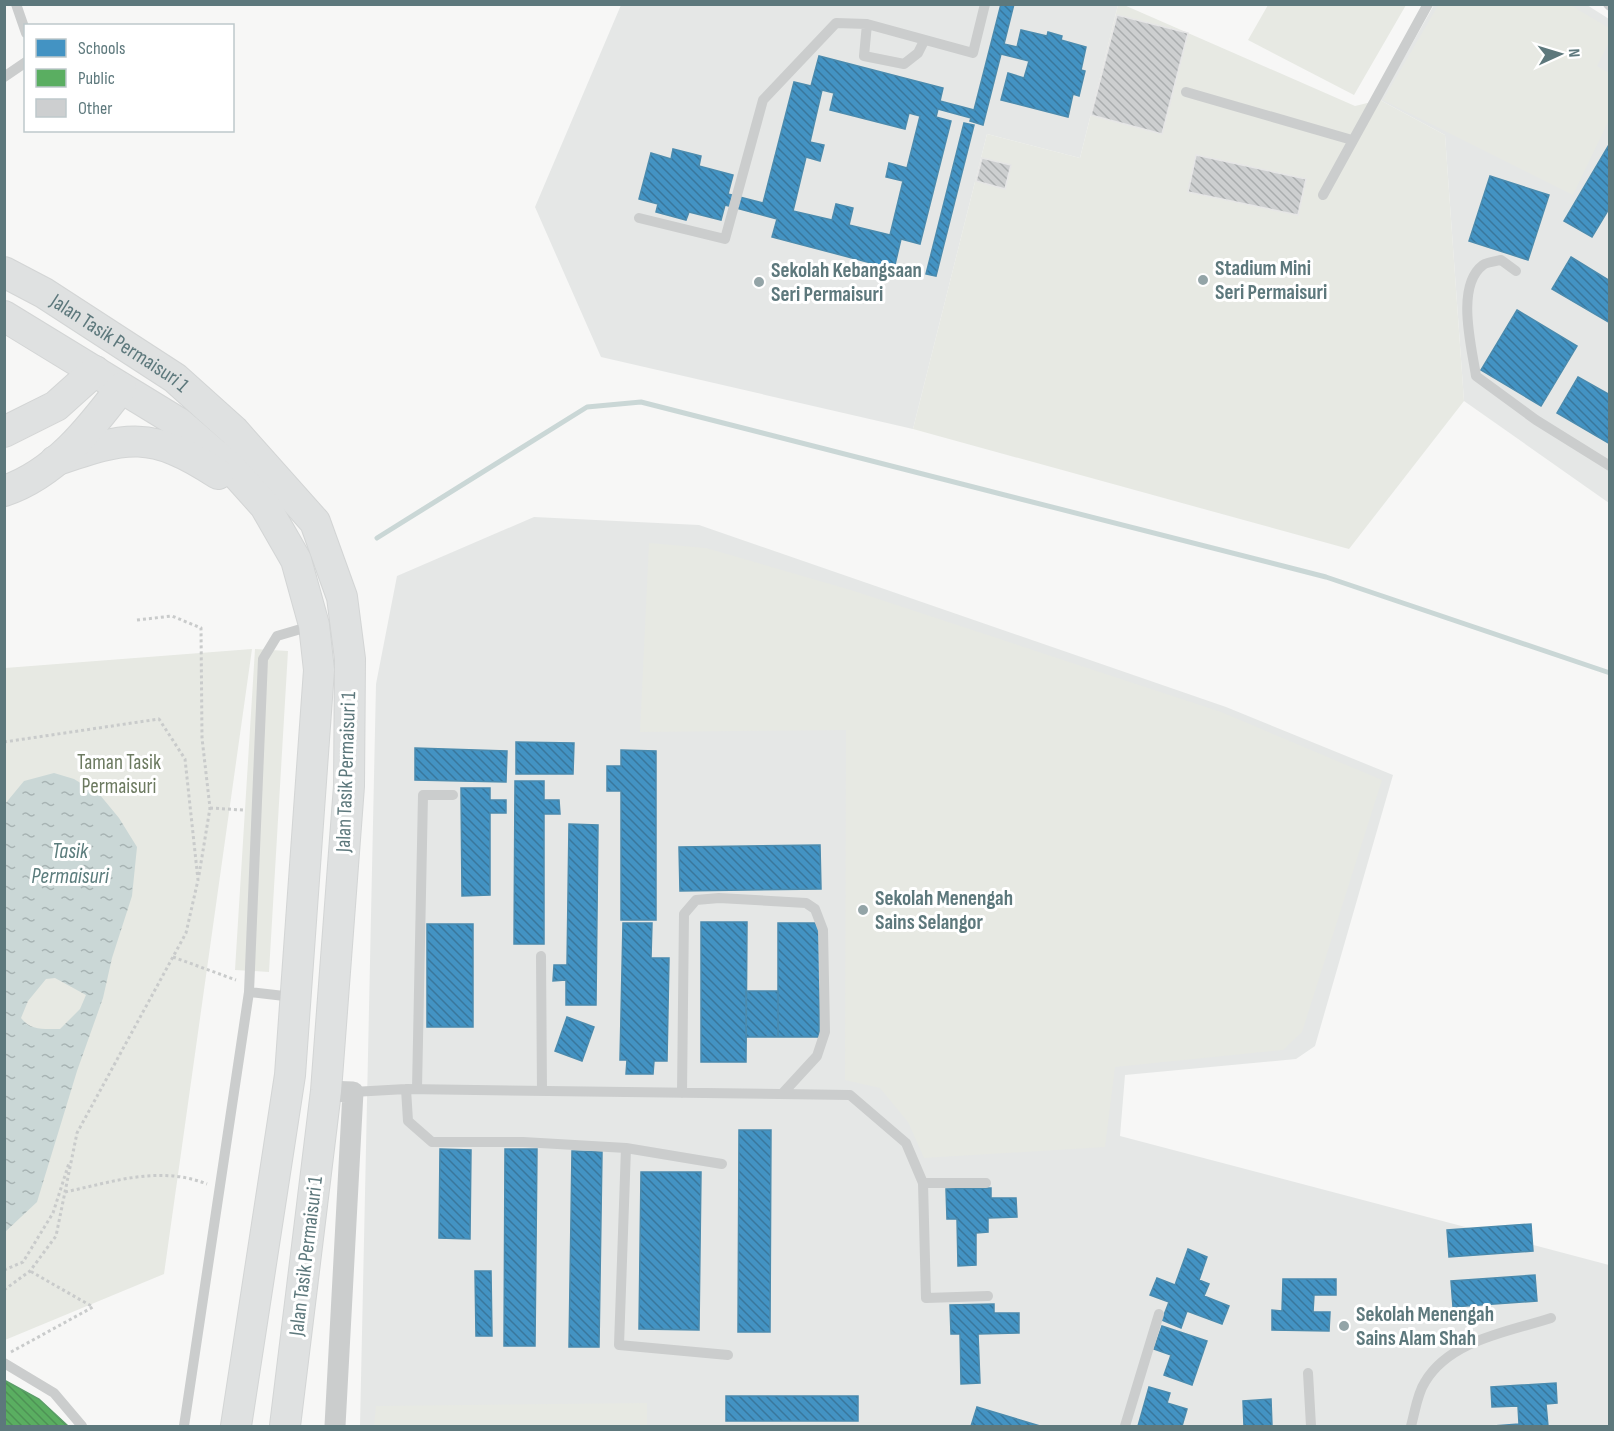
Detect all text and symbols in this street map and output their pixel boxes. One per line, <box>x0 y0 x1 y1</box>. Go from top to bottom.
legend <box>24 24 234 132</box>
north arrow <box>1530 24 1590 84</box>
text: Schools <box>78 38 125 59</box>
text: N <box>1564 48 1583 58</box>
text: Public <box>78 68 115 89</box>
text: Other <box>78 98 112 119</box>
place label: Stadium Mini Seri Permaisuri <box>1215 256 1327 305</box>
place label: Sekolah Kebangsaan Seri Permaisuri <box>771 258 922 307</box>
marker: Stadium Mini Seri Permaisuri <box>1196 273 1210 287</box>
marker: Sekolah Kebangsaan Seri Permaisuri <box>752 275 766 289</box>
street label: Jalan Tasik Permaisuri 1 <box>45 288 195 398</box>
street label: Jalan Tasik Permaisuri 1 <box>331 691 361 854</box>
park label: Taman Tasik Permaisuri <box>77 750 161 799</box>
water label: Tasik Permaisuri <box>31 838 110 890</box>
place label: Sekolah Menengah Sains Selangor <box>875 886 1013 935</box>
marker: Sekolah Menengah Sains Selangor <box>856 903 870 917</box>
street label: Jalan Tasik Permaisuri 1 <box>284 1174 328 1338</box>
place label: Sekolah Menengah Sains Alam Shah <box>1356 1302 1494 1351</box>
marker: Sekolah Menengah Sains Alam Shah <box>1337 1319 1351 1333</box>

